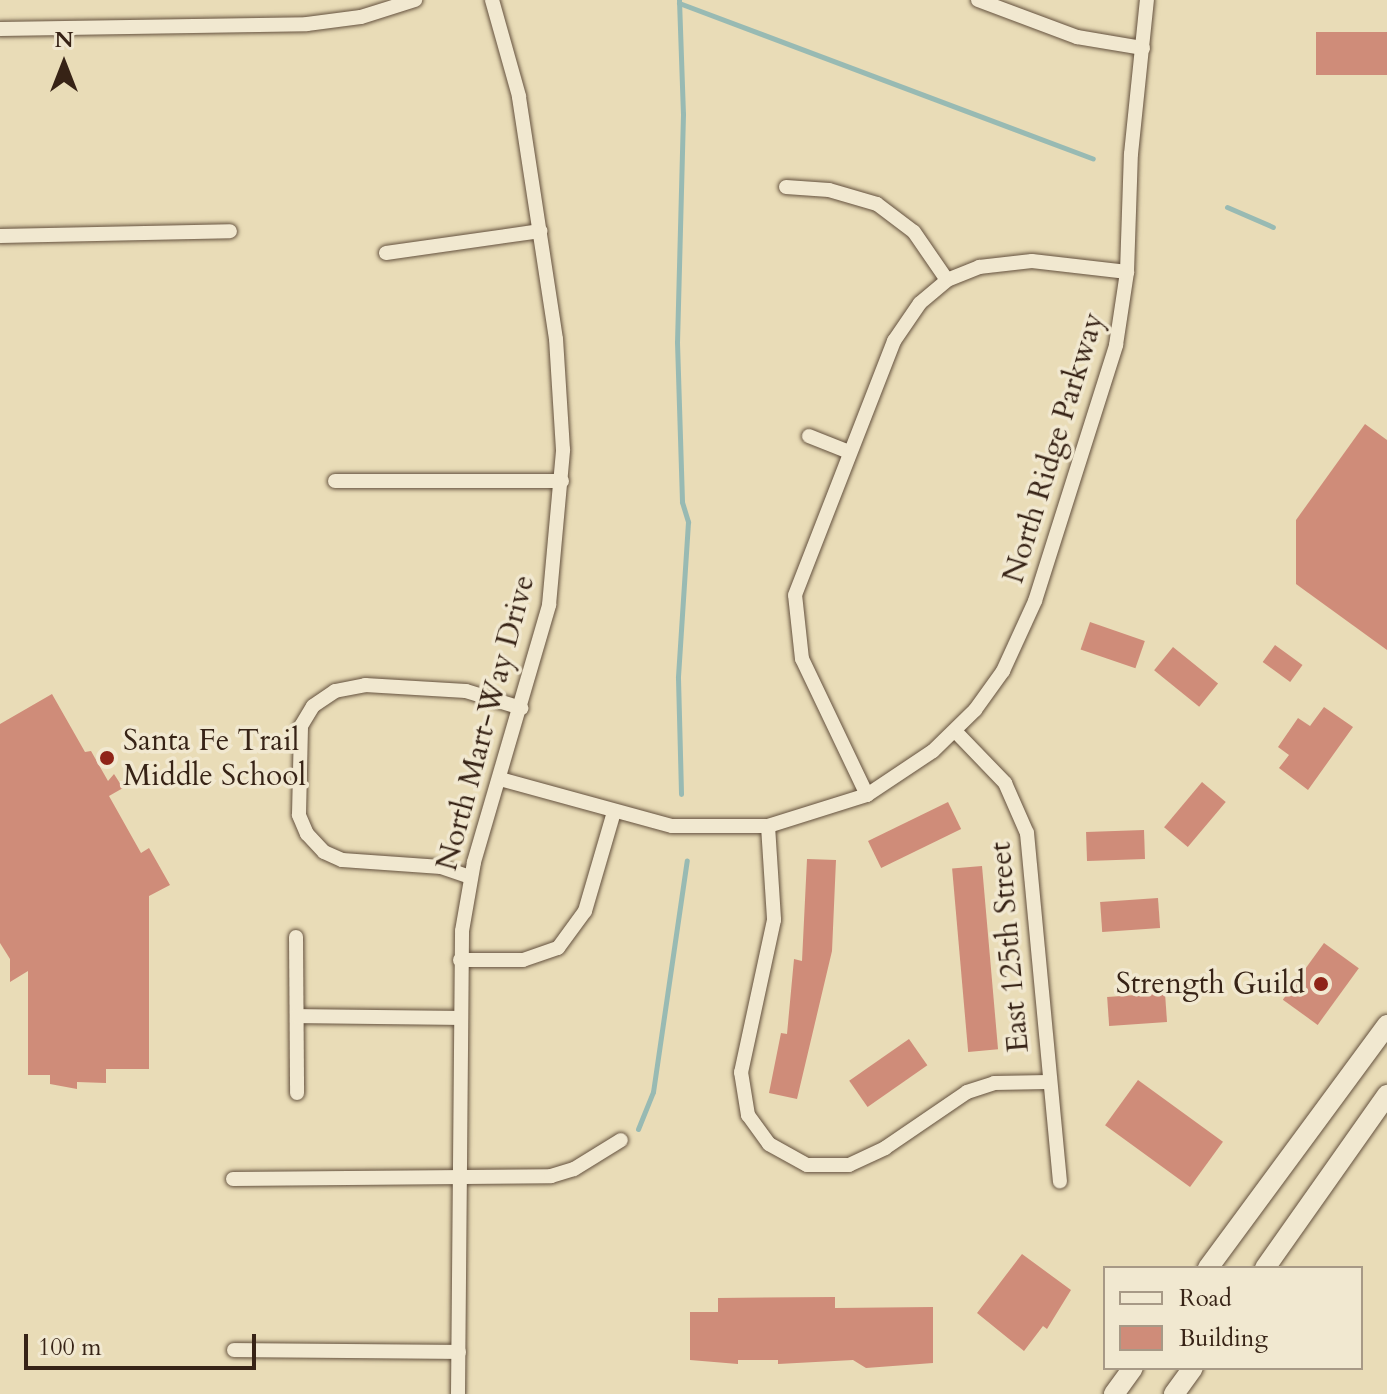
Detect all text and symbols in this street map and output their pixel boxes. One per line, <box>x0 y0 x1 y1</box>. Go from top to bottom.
north arrow <box>24 24 104 104</box>
text: N <box>54 25 74 55</box>
street label: North Ridge Parkway <box>996 308 1112 588</box>
street label: North Mart-Way Drive <box>429 571 543 875</box>
place label: Santa Fe Trail Middle School <box>123 723 306 794</box>
marker: Santa Fe Trail Middle School <box>98 749 116 767</box>
street label: East 125th Street <box>983 840 1037 1054</box>
place label: Strength Guild <box>1116 966 1305 1002</box>
marker: Strength Guild <box>1312 975 1330 993</box>
legend <box>1103 1266 1363 1370</box>
text: Road <box>1179 1282 1232 1315</box>
scale bar <box>28 1318 260 1368</box>
text: Building <box>1179 1322 1268 1355</box>
text: 100 m <box>38 1331 102 1364</box>

